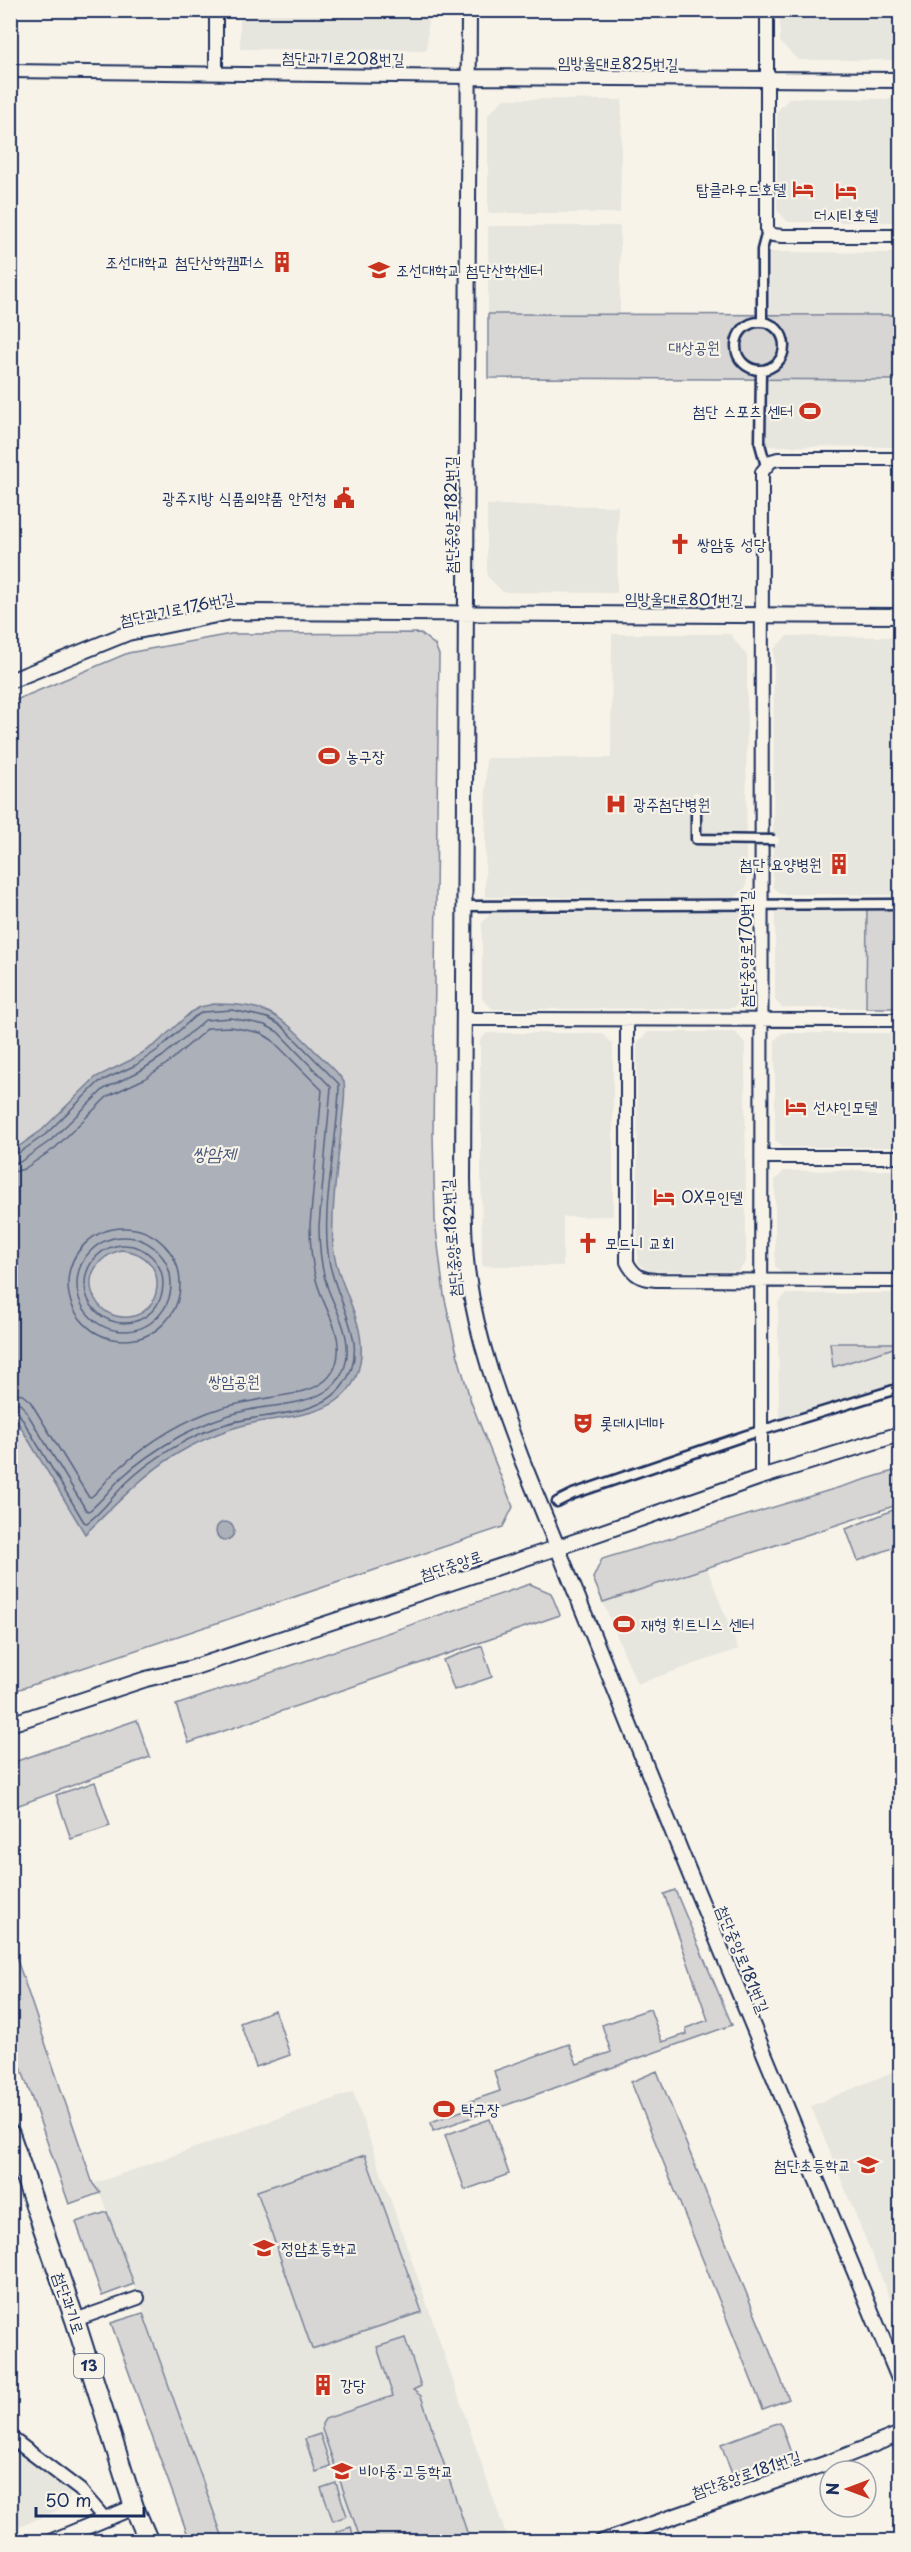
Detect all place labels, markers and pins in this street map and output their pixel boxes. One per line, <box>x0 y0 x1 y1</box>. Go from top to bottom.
place label: 탑클라우드호텔 <box>696 176 786 200</box>
hotel icon: 탑클라우드호텔 <box>791 177 815 201</box>
hotel icon: 더시티호텔 <box>834 179 858 203</box>
place label: 더시티호텔 <box>814 202 878 226</box>
place label: 조선대학교 첨단산학캠퍼스 <box>105 249 265 273</box>
building icon: 조선대학교 첨단산학캠퍼스 <box>270 250 294 274</box>
place label: 조선대학교 첨단산학센터 <box>396 257 543 281</box>
school or university icon: 조선대학교 첨단산학센터 <box>367 258 391 282</box>
place label: 첨단 스포츠 센터 <box>692 398 793 422</box>
sports icon: 첨단 스포츠 센터 <box>798 399 822 423</box>
place label: 광주지방 식품의약품 안전청 <box>162 485 327 509</box>
public building icon: 광주지방 식품의약품 안전청 <box>332 486 356 510</box>
place label: 쌍암동 성당 <box>697 531 767 555</box>
church icon: 쌍암동 성당 <box>668 532 692 556</box>
place label: 농구장 <box>346 743 385 767</box>
sports icon: 농구장 <box>317 744 341 768</box>
place label: 광주첨단병원 <box>633 791 710 815</box>
hospital icon: 광주첨단병원 <box>604 792 628 816</box>
place label: 첨단 요양병원 <box>740 851 822 875</box>
building icon: 첨단 요양병원 <box>827 852 851 876</box>
place label: 선샤인모텔 <box>813 1094 878 1118</box>
hotel icon: 선샤인모텔 <box>784 1095 808 1119</box>
place label: OX무인텔 <box>681 1184 743 1208</box>
hotel icon: OX무인텔 <box>652 1185 676 1209</box>
place label: 모드니 교회 <box>605 1230 675 1254</box>
church icon: 모드니 교회 <box>576 1231 600 1255</box>
place label: 롯데시네마 <box>600 1410 665 1434</box>
theatre icon: 롯데시네마 <box>571 1411 595 1435</box>
place label: 재형 휘트니스 센터 <box>641 1611 754 1635</box>
sports icon: 재형 휘트니스 센터 <box>612 1612 636 1636</box>
place label: 탁구장 <box>461 2096 500 2120</box>
sports icon: 탁구장 <box>432 2097 456 2121</box>
place label: 첨단초등학교 <box>774 2152 851 2176</box>
school or university icon: 첨단초등학교 <box>856 2153 880 2177</box>
place label: 정암초등학교 <box>281 2235 358 2259</box>
school or university icon: 정암초등학교 <box>252 2236 276 2260</box>
place label: 강당 <box>340 2372 366 2396</box>
building icon: 강당 <box>311 2373 335 2397</box>
place label: 비아중·고등학교 <box>359 2458 454 2482</box>
school or university icon: 비아중·고등학교 <box>330 2459 354 2483</box>

